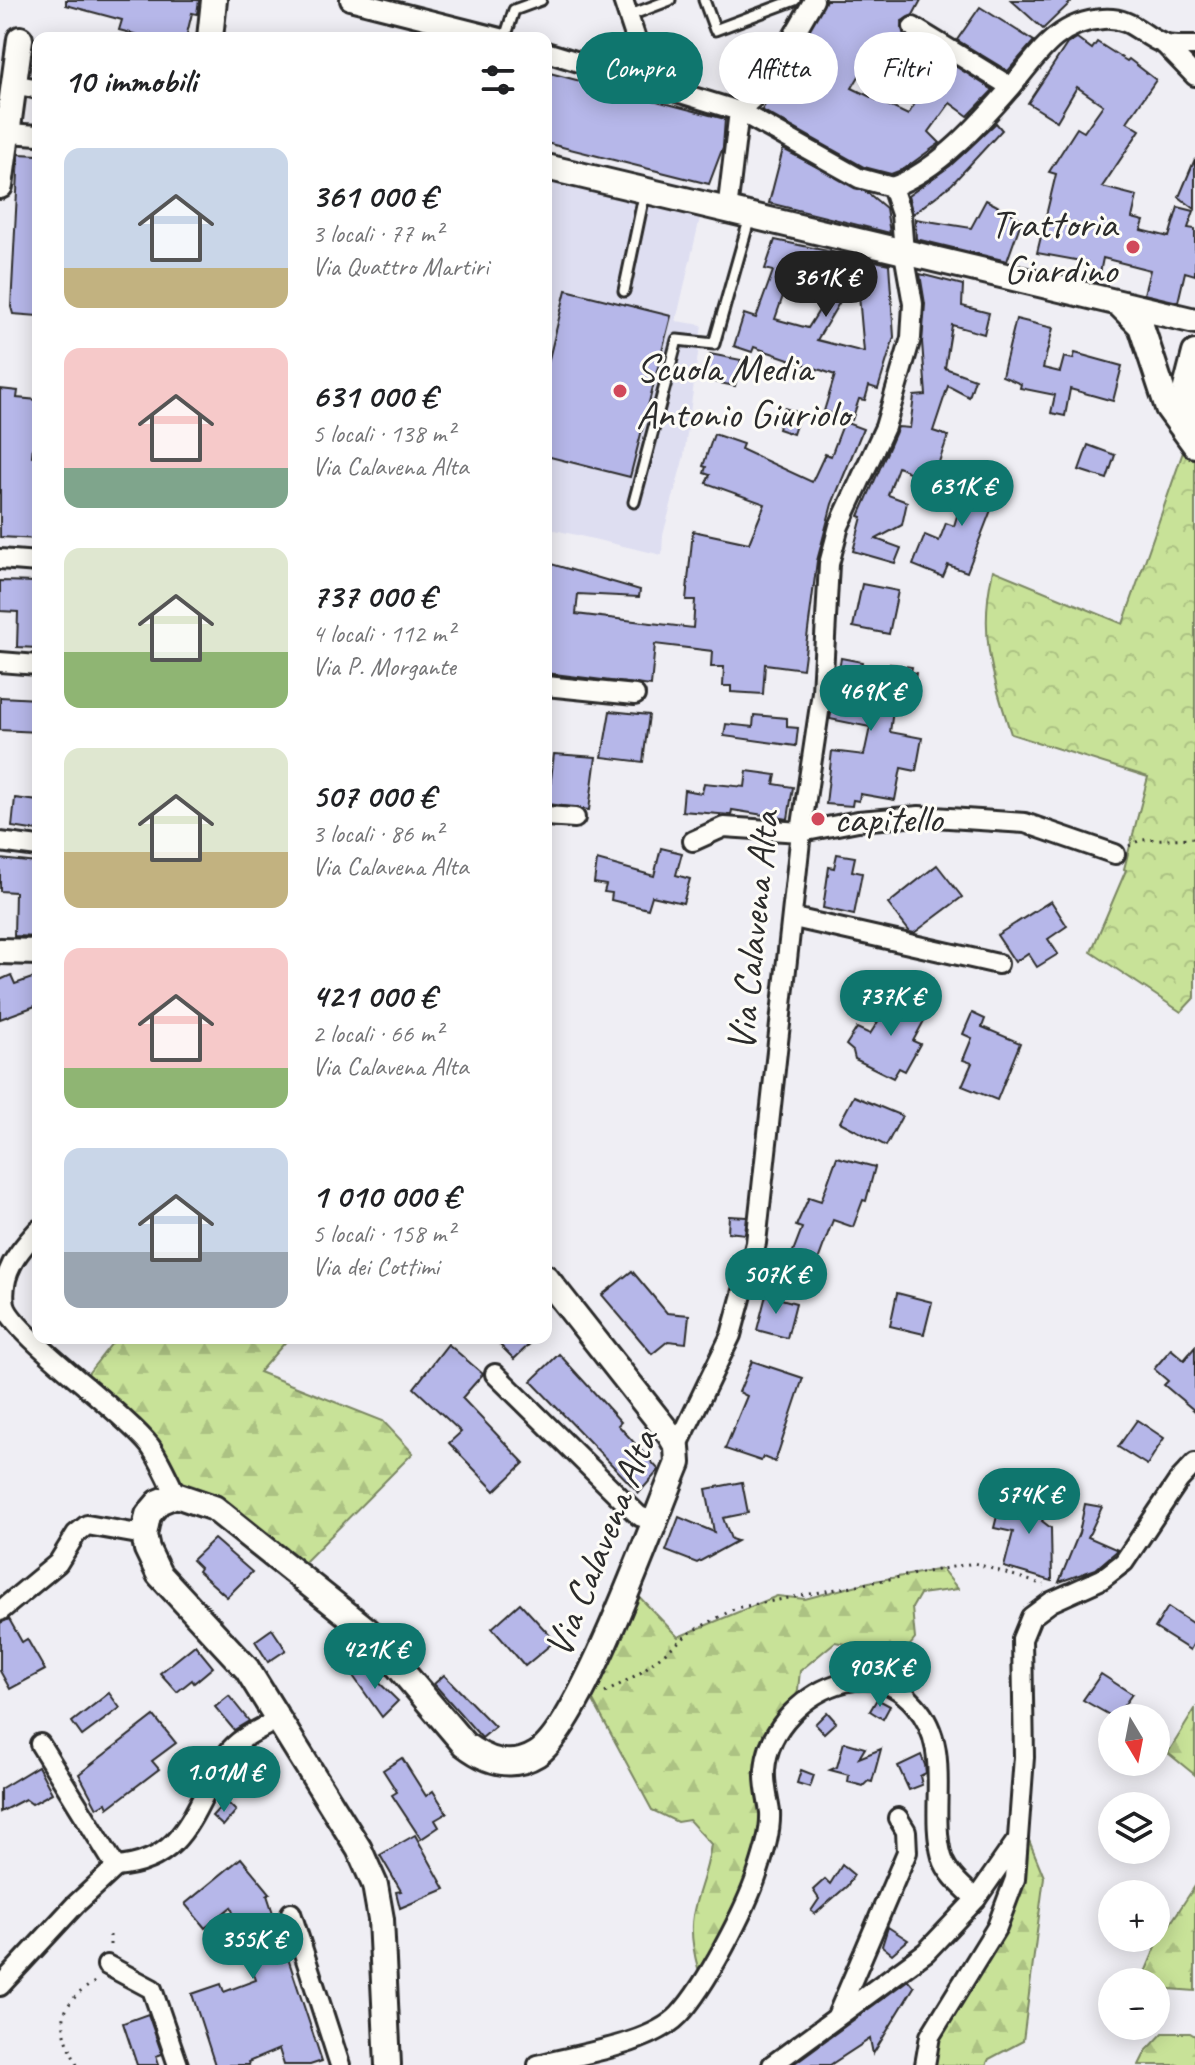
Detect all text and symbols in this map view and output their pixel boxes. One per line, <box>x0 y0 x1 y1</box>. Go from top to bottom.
chip: Compra <box>576 32 703 104</box>
chip: Affitta <box>719 32 838 104</box>
chip: Filtri <box>854 32 957 104</box>
icon: filters <box>476 58 520 102</box>
text: 10 immobili <box>64 59 196 102</box>
text: 361 000 € <box>312 174 436 217</box>
icon: home <box>128 180 224 276</box>
place label: Trattoria Giardino <box>990 199 1120 295</box>
text: 3 locali · 77 m² <box>312 217 442 250</box>
marker: Trattoria Giardino <box>1124 238 1142 256</box>
text: Via Quattro Martiri <box>312 250 489 283</box>
pin: 361K € <box>761 251 891 319</box>
text: 361K € <box>793 260 859 293</box>
place label: Scuola Media Antonio Giuriolo <box>636 343 853 439</box>
text: 631 000 € <box>312 374 436 417</box>
icon: home <box>128 380 224 476</box>
marker: Scuola Media Antonio Giuriolo <box>611 382 629 400</box>
text: 5 locali · 138 m² <box>312 417 454 450</box>
text: Via Calavena Alta <box>312 450 468 483</box>
pin: 631K € <box>897 460 1027 528</box>
text: 631K € <box>929 469 995 502</box>
text: 737 000 € <box>312 574 435 617</box>
icon: home <box>128 580 224 676</box>
text: 4 locali · 112 m² <box>312 617 454 650</box>
text: Via P. Morgante <box>312 650 456 683</box>
pin: 469K € <box>806 665 936 733</box>
text: 469K € <box>838 674 904 707</box>
text: 507 000 € <box>312 774 435 817</box>
icon: home <box>128 780 224 876</box>
place label: capitello <box>834 794 944 844</box>
street label: Via Calavena Alta <box>716 806 791 1053</box>
marker: capitello <box>809 810 827 828</box>
text: 3 locali · 86 m² <box>312 817 442 850</box>
text: Via Calavena Alta <box>312 850 468 883</box>
pin: 737K € <box>826 970 956 1038</box>
text: 421 000 € <box>312 974 436 1017</box>
text: 737K € <box>858 979 924 1012</box>
icon: home <box>128 980 224 1076</box>
text: 2 locali · 66 m² <box>312 1017 442 1050</box>
text: Via Calavena Alta <box>312 1050 468 1083</box>
text: 1 010 000 € <box>312 1174 459 1217</box>
icon: home <box>128 1180 224 1276</box>
text: 5 locali · 158 m² <box>312 1217 454 1250</box>
pin: 507K € <box>711 1248 841 1316</box>
text: Via dei Cottimi <box>312 1250 439 1283</box>
text: 507K € <box>743 1257 809 1290</box>
street label: Via Calavena Alta <box>533 1420 670 1664</box>
pin: 574K € <box>964 1468 1094 1536</box>
text: 574K € <box>996 1477 1062 1510</box>
pin: 421K € <box>310 1623 440 1691</box>
text: 421K € <box>342 1632 408 1665</box>
pin: 903K € <box>815 1641 945 1709</box>
text: 903K € <box>847 1650 913 1683</box>
north arrow <box>1098 1704 1170 1776</box>
map controls <box>1098 1704 1170 2040</box>
pin: 1.01M € <box>150 1746 298 1814</box>
text: 1.01M € <box>185 1755 263 1788</box>
button: layers <box>1098 1792 1170 1864</box>
button: + <box>1098 1880 1170 1952</box>
pin: 355K € <box>188 1913 318 1981</box>
text: 355K € <box>220 1922 286 1955</box>
button: − <box>1098 1968 1170 2040</box>

